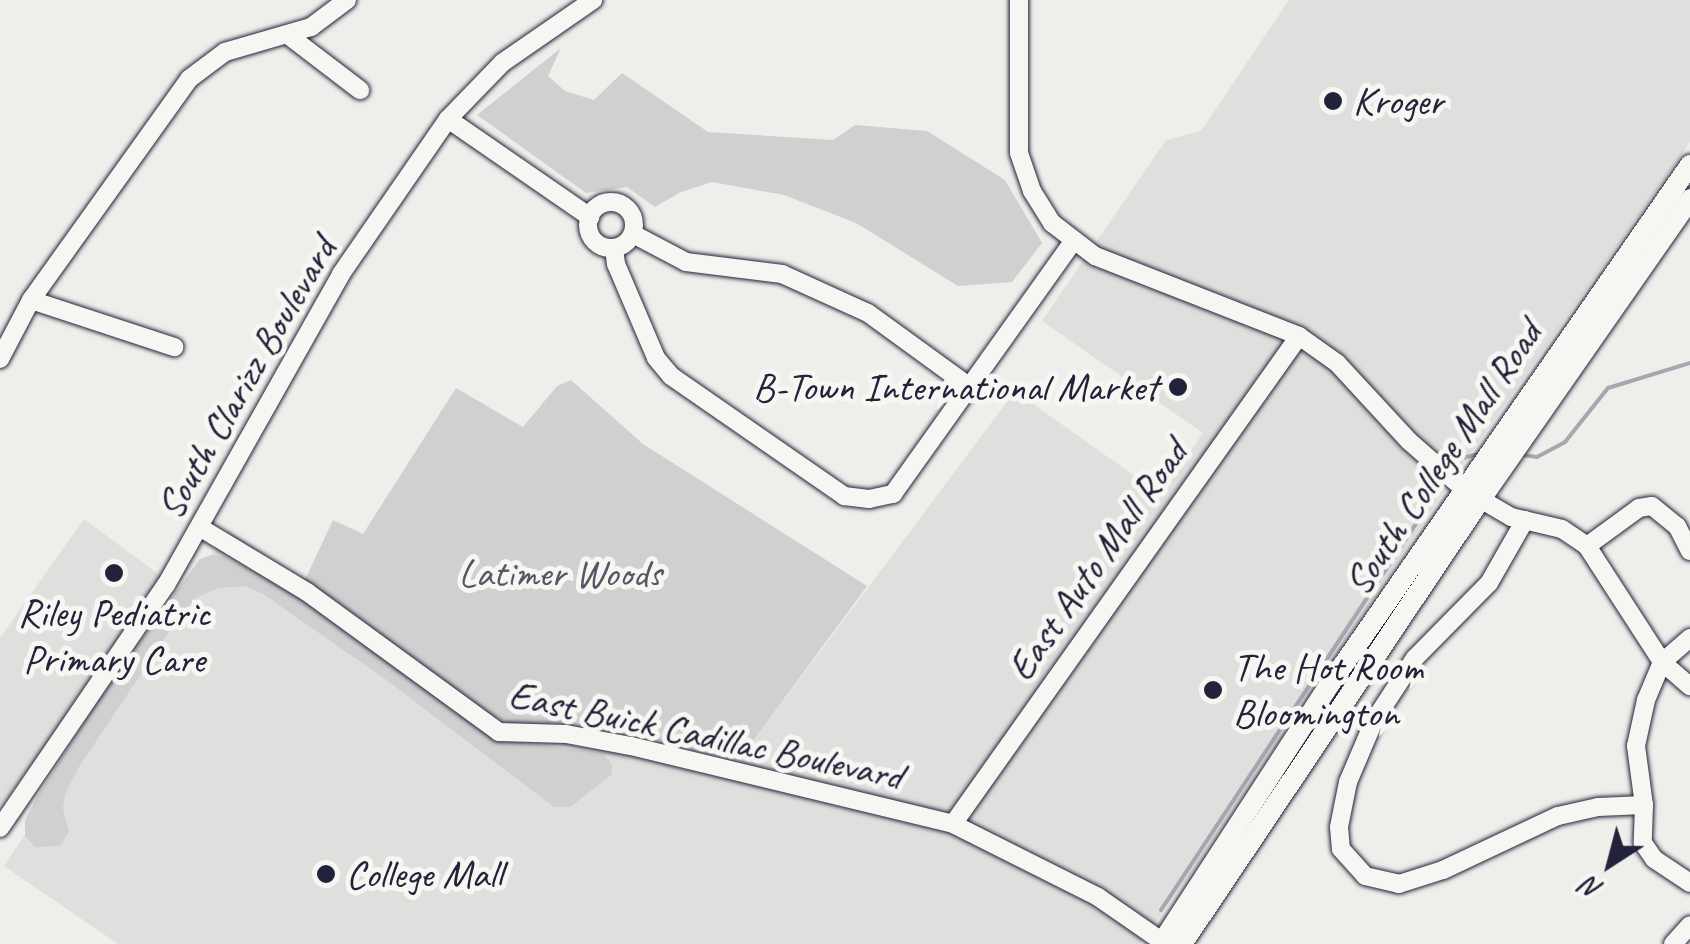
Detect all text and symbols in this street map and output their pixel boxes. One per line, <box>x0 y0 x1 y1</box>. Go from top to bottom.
place label: Kroger <box>1353 77 1443 125</box>
marker: Kroger <box>1322 90 1344 112</box>
street label: South Clarizz Boulevard <box>145 228 347 528</box>
street label: South College Mall Road <box>1333 311 1553 605</box>
place label: B-Town International Market <box>752 363 1158 411</box>
marker: B-Town International Market <box>1167 376 1189 398</box>
street label: East Auto Mall Road <box>996 430 1198 690</box>
park label: Latimer Woods <box>458 549 662 597</box>
marker: Riley Pediatric Primary Care <box>103 562 125 584</box>
place label: Riley Pediatric Primary Care <box>18 589 210 683</box>
place label: The Hot Room Bloomington <box>1233 643 1425 737</box>
street label: East Buick Cadillac Boulevard <box>505 670 907 800</box>
marker: The Hot Room Bloomington <box>1202 679 1224 701</box>
north arrow <box>1560 814 1660 914</box>
place label: College Mall <box>346 850 502 898</box>
marker: College Mall <box>315 863 337 885</box>
text: N <box>1575 869 1609 908</box>

